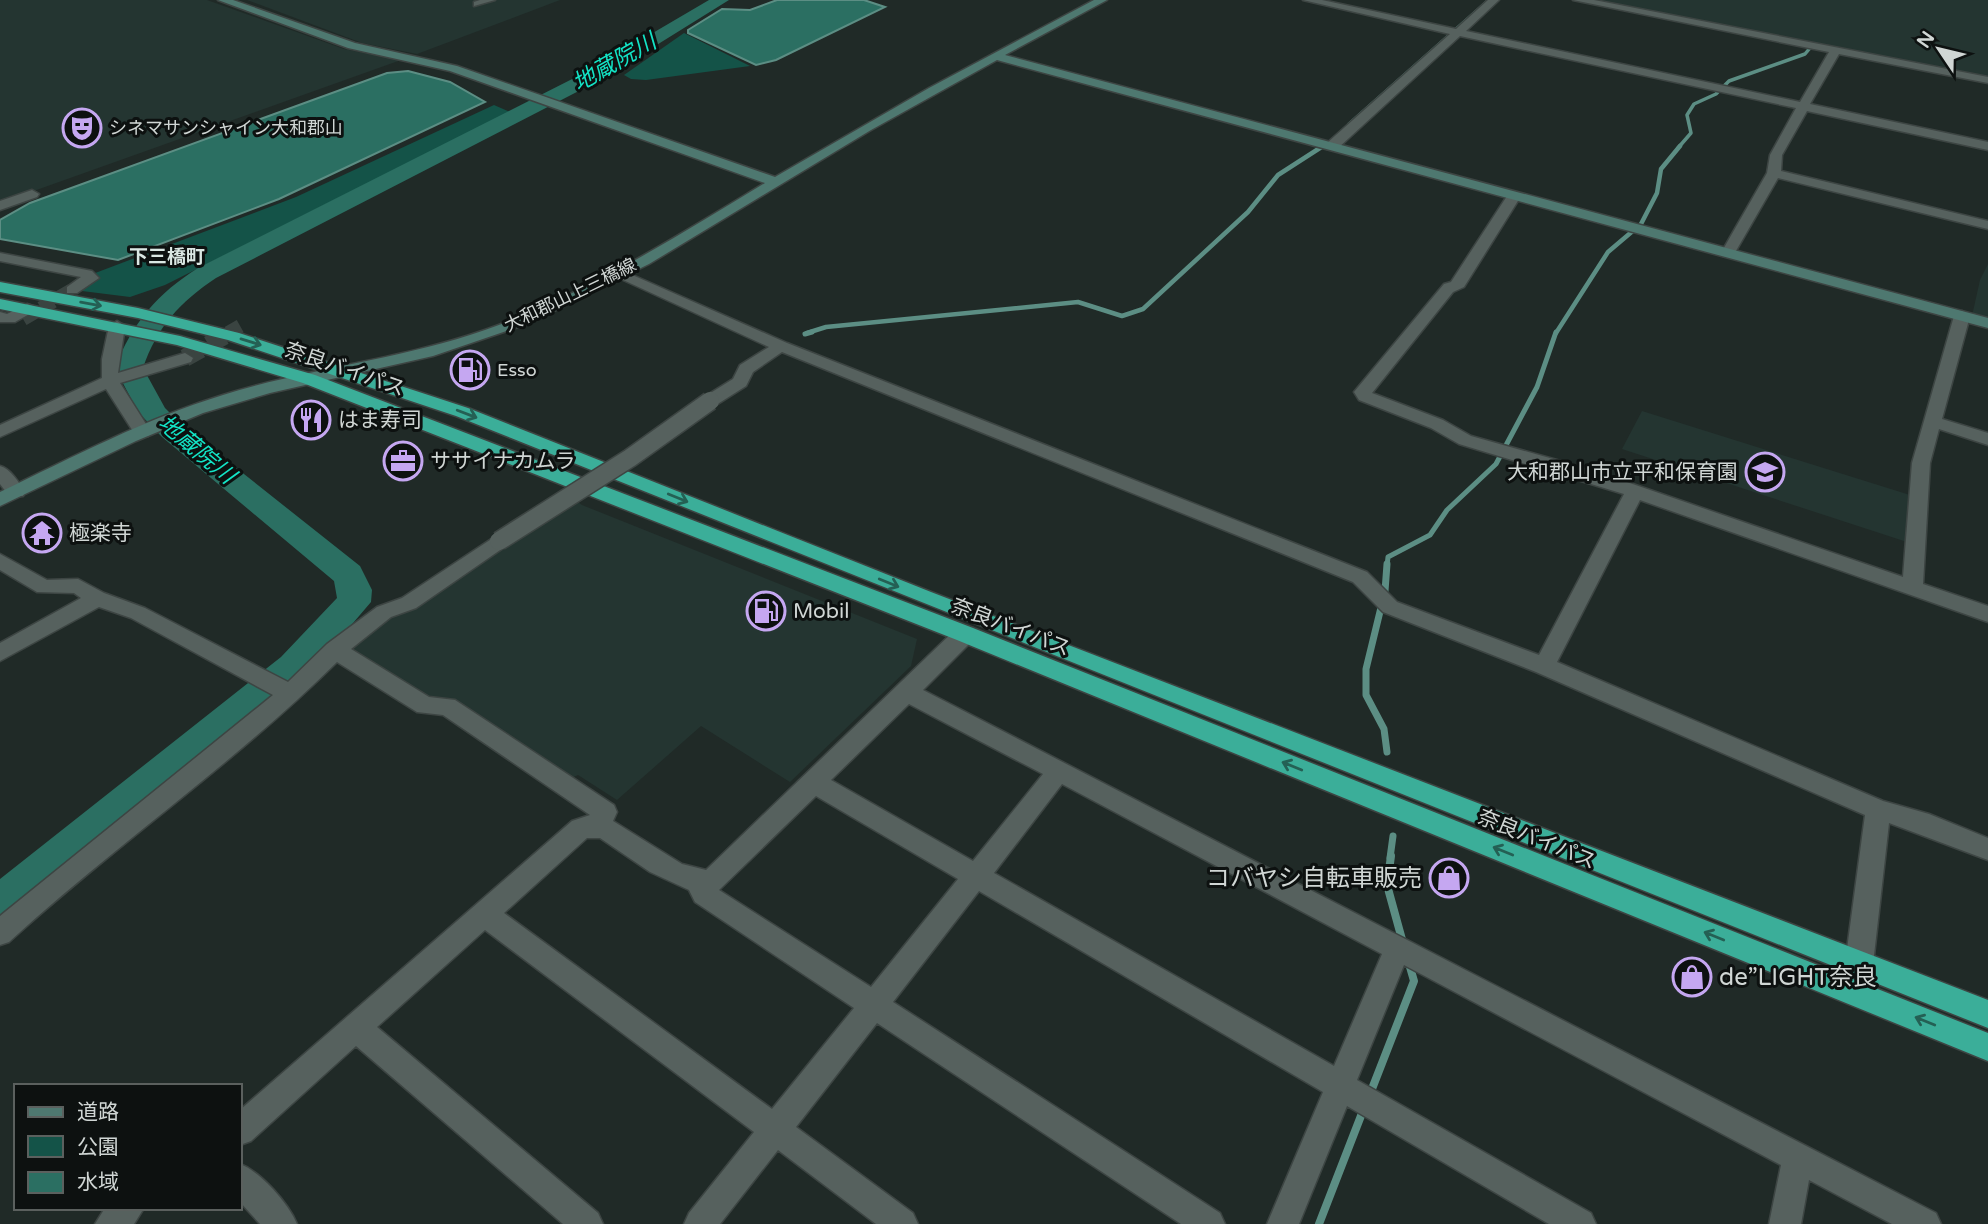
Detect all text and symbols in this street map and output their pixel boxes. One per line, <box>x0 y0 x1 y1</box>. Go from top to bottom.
north arrow <box>1904 14 1974 84</box>
water label: 地蔵院川 <box>568 26 664 98</box>
text: N <box>1913 27 1939 52</box>
theatre icon: シネマサンシャイン大和郡山 <box>61 107 103 149</box>
place label: シネマサンシャイン大和郡山 <box>109 117 343 139</box>
district label: 下三橋町 <box>129 246 205 268</box>
street label: 大和郡山上三橋線 <box>500 254 640 336</box>
one-way arrow <box>79 298 102 311</box>
one-way arrow <box>240 336 262 349</box>
street label: 奈良バイパス <box>281 337 408 402</box>
fuel station icon: Esso <box>449 349 491 391</box>
place label: Esso <box>497 359 537 381</box>
restaurant icon: はま寿司 <box>290 399 332 441</box>
place label: はま寿司 <box>338 408 422 433</box>
one-way arrow <box>456 408 477 421</box>
water label: 地蔵院川 <box>152 409 243 492</box>
office icon: ササイナカムラ <box>382 440 424 482</box>
place label: ササイナカムラ <box>430 449 576 474</box>
school or university icon: 大和郡山市立平和保育園 <box>1744 451 1786 493</box>
place label: 大和郡山市立平和保育園 <box>1507 460 1738 485</box>
one-way arrow <box>667 493 689 506</box>
temple icon: 極楽寺 <box>21 512 63 554</box>
place label: 極楽寺 <box>69 521 132 546</box>
one-way arrow <box>878 577 900 590</box>
fuel station icon: Mobil <box>745 590 787 632</box>
street label: 奈良バイパス <box>948 593 1074 662</box>
place label: Mobil <box>793 599 849 624</box>
one-way arrow <box>1281 758 1303 771</box>
street label: 奈良バイパス <box>1474 804 1600 875</box>
one-way arrow <box>1492 844 1514 857</box>
shop icon: コバヤシ自転車販売 <box>1428 857 1470 899</box>
place label: コバヤシ自転車販売 <box>1206 864 1422 893</box>
one-way arrow <box>1703 929 1725 942</box>
shop icon: de”LIGHT奈良 <box>1671 956 1713 998</box>
place label: de”LIGHT奈良 <box>1719 963 1877 992</box>
one-way arrow <box>1914 1014 1936 1027</box>
legend <box>14 1084 242 1210</box>
text: 道路 <box>77 1100 119 1125</box>
text: 公園 <box>77 1135 119 1160</box>
text: 水域 <box>77 1170 119 1195</box>

